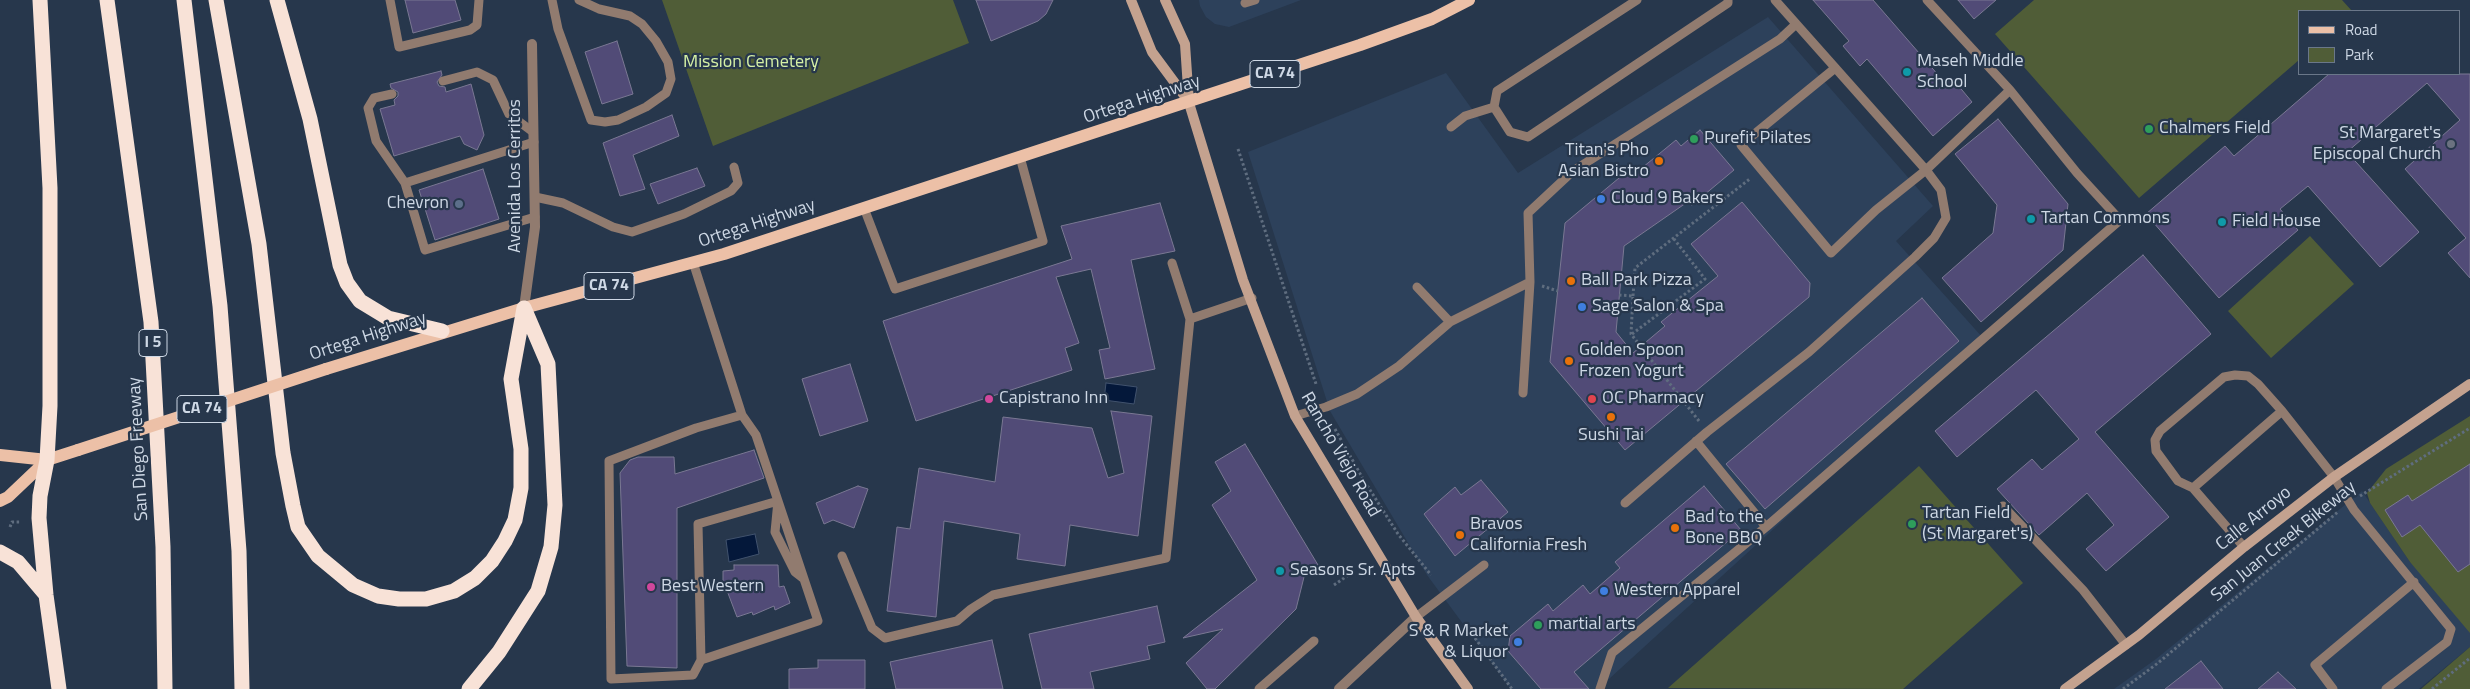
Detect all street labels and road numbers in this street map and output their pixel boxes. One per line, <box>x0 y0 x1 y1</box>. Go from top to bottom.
road number: CA 74 <box>1250 61 1300 88</box>
street label: Ortega Highway <box>1081 71 1203 129</box>
street label: Avenida Los Cerritos <box>505 99 527 253</box>
street label: Ortega Highway <box>696 195 818 253</box>
road number: CA 74 <box>584 272 634 300</box>
street label: Ortega Highway <box>307 308 429 366</box>
road number: I 5 <box>139 329 167 356</box>
street label: San Diego Freeway <box>124 376 154 522</box>
street label: Rancho Viejo Road <box>1295 389 1385 521</box>
road number: CA 74 <box>177 396 227 422</box>
street label: San Juan Creek Bikeway <box>2207 477 2361 607</box>
street label: Calle Arroyo <box>2212 482 2296 556</box>

